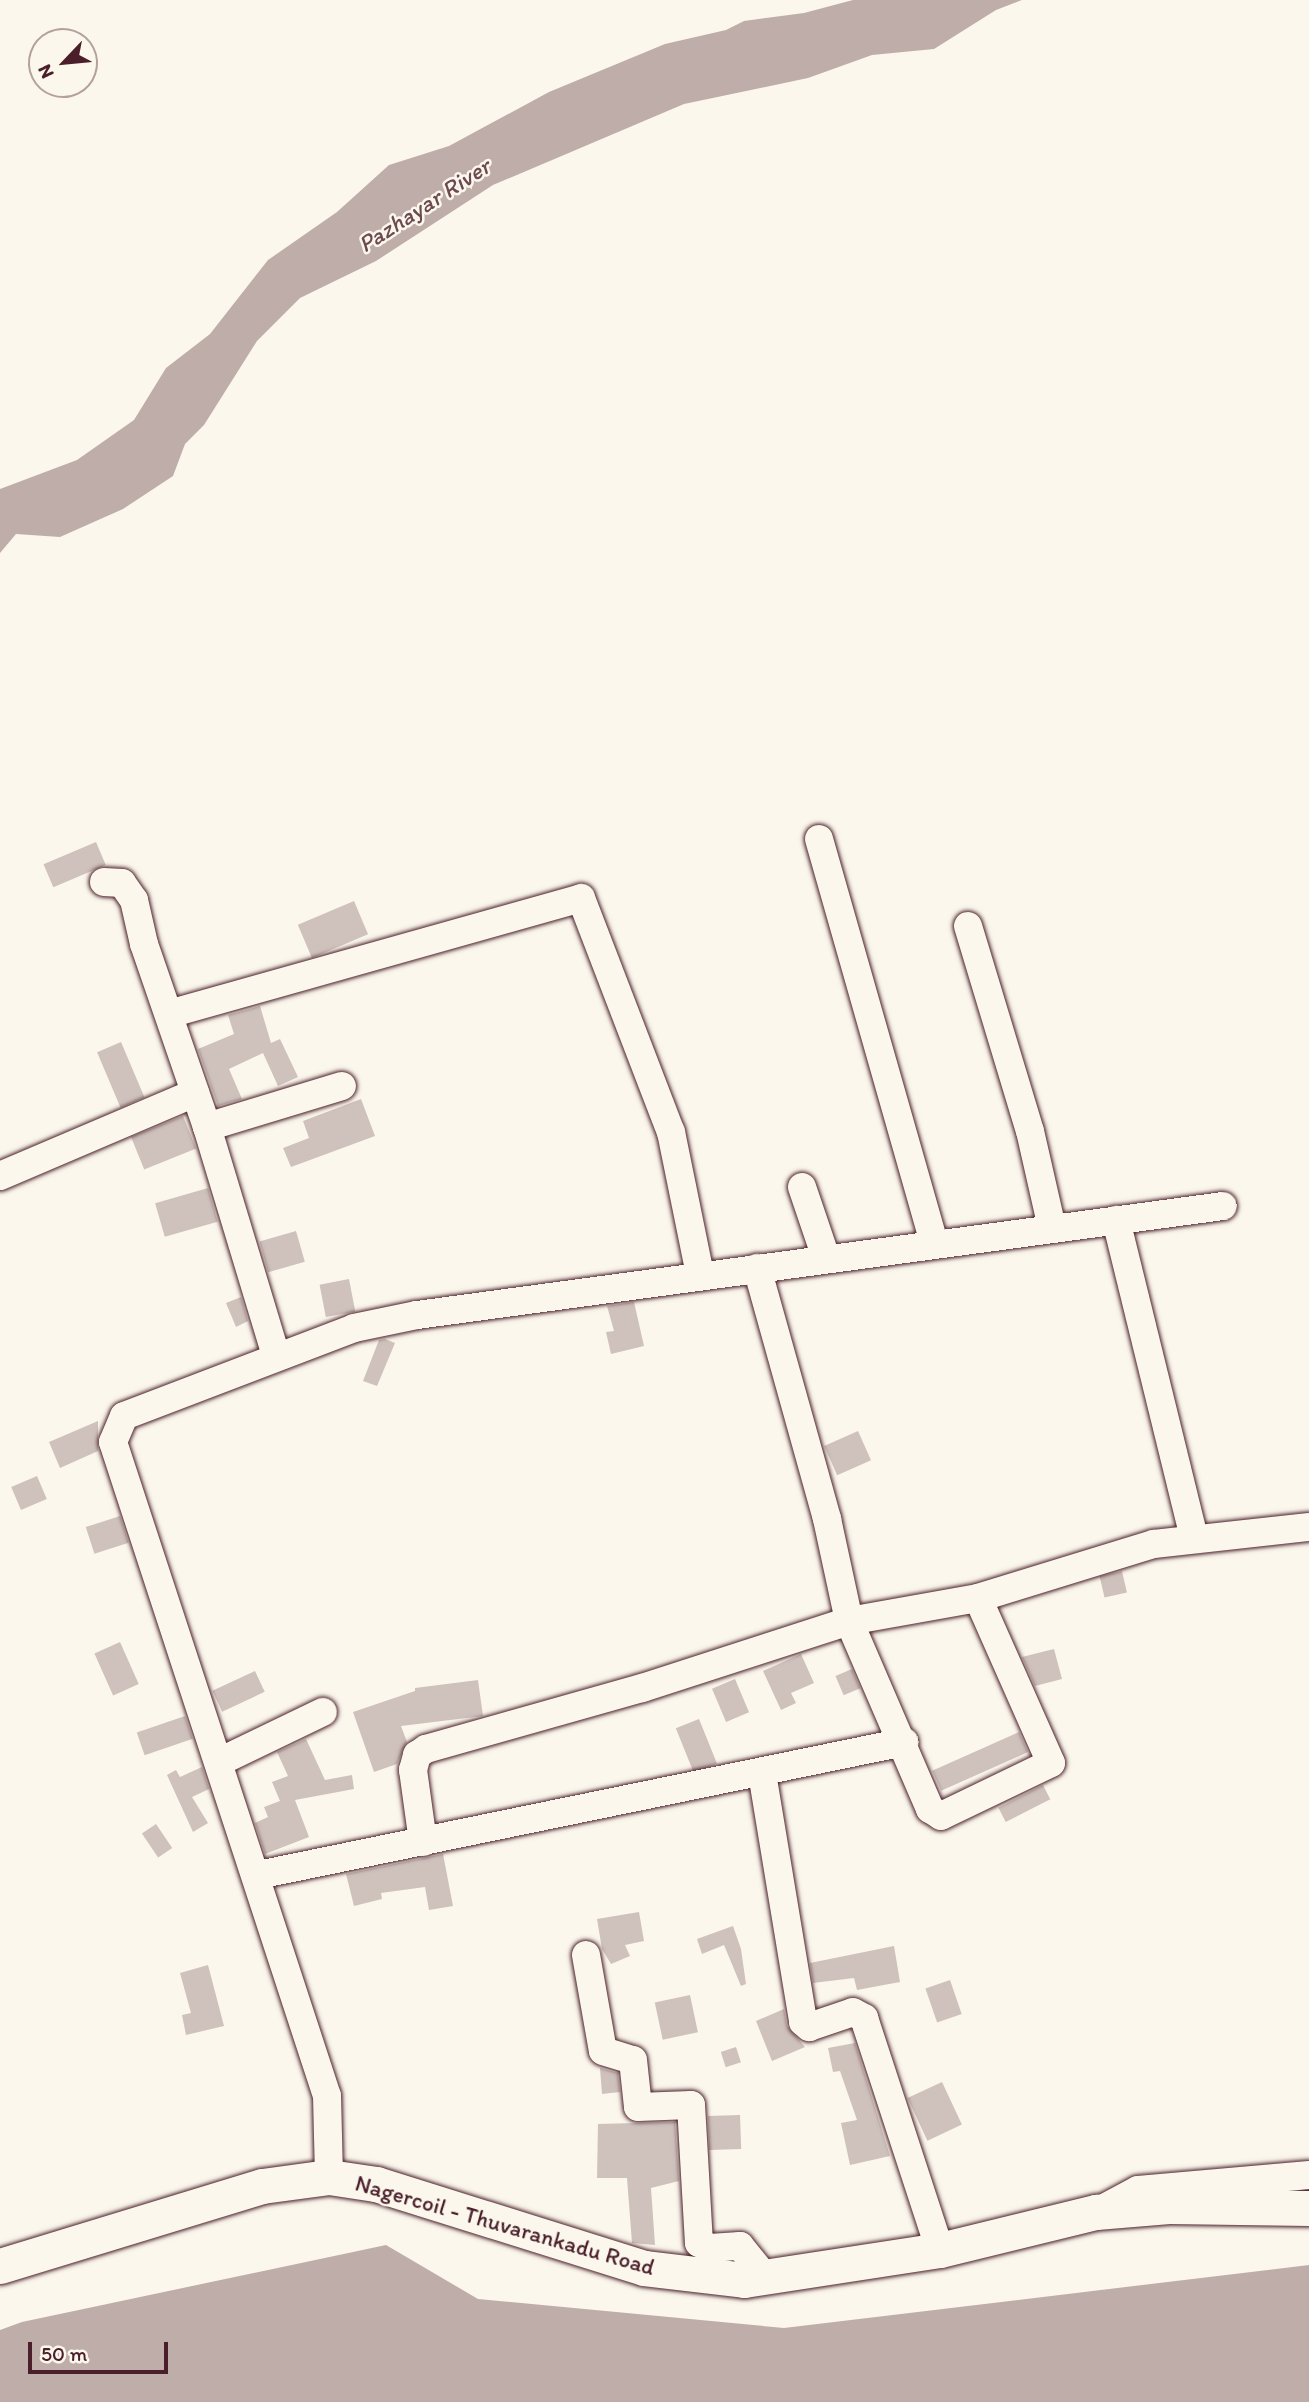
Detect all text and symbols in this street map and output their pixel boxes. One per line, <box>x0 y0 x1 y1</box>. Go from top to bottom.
north arrow <box>28 28 98 98</box>
text: N <box>32 61 59 82</box>
water label: Pazhayar River <box>353 152 495 258</box>
street label: Nagercoil - Thuvarankadu Road <box>352 2169 658 2281</box>
scale bar <box>32 2328 172 2372</box>
text: 50 m <box>41 2341 87 2366</box>

